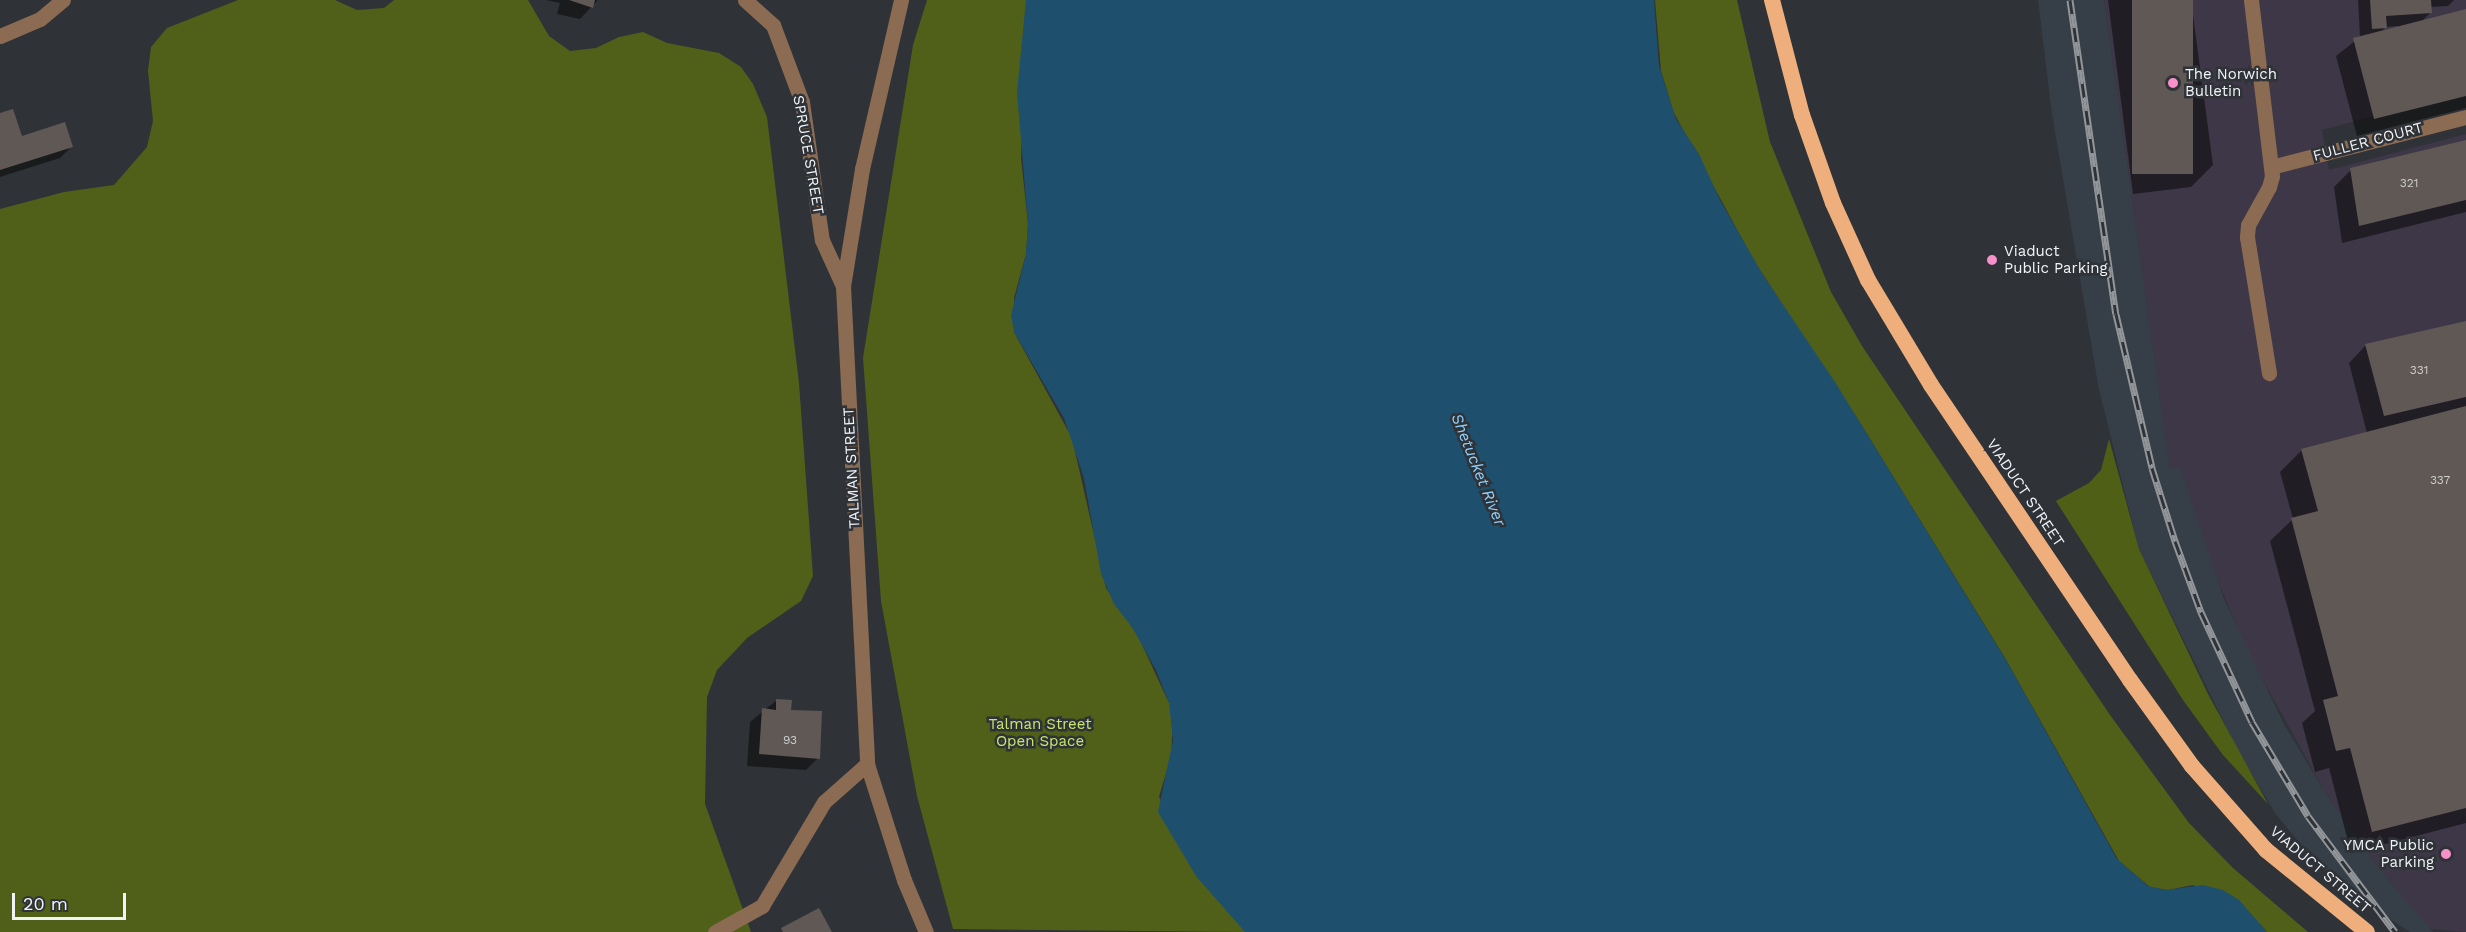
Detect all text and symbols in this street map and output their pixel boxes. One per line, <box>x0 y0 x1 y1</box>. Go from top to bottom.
place label: The Norwich Bulletin <box>2185 65 2277 100</box>
marker: The Norwich Bulletin <box>2166 76 2180 90</box>
street label: SPRUCE STREET <box>789 94 827 216</box>
street label: FULLER COURT <box>2311 119 2425 165</box>
house number: 321 <box>2400 177 2418 191</box>
place label: Viaduct Public Parking <box>2004 242 2107 277</box>
marker: Viaduct Public Parking <box>1985 253 1999 267</box>
house number: 331 <box>2410 364 2428 378</box>
street label: TALMAN STREET <box>840 407 864 529</box>
water label: Shetucket River <box>1447 411 1509 529</box>
street label: VIADUCT STREET <box>1982 436 2068 550</box>
house number: 337 <box>2430 474 2450 488</box>
park label: Talman Street Open Space <box>989 715 1091 750</box>
house number: 93 <box>783 734 797 748</box>
street label: VIADUCT STREET <box>2266 822 2374 918</box>
place label: YMCA Public Parking <box>2343 836 2434 871</box>
marker: YMCA Public Parking <box>2439 847 2453 861</box>
scale bar <box>15 881 129 919</box>
text: 20 m <box>23 893 68 914</box>

